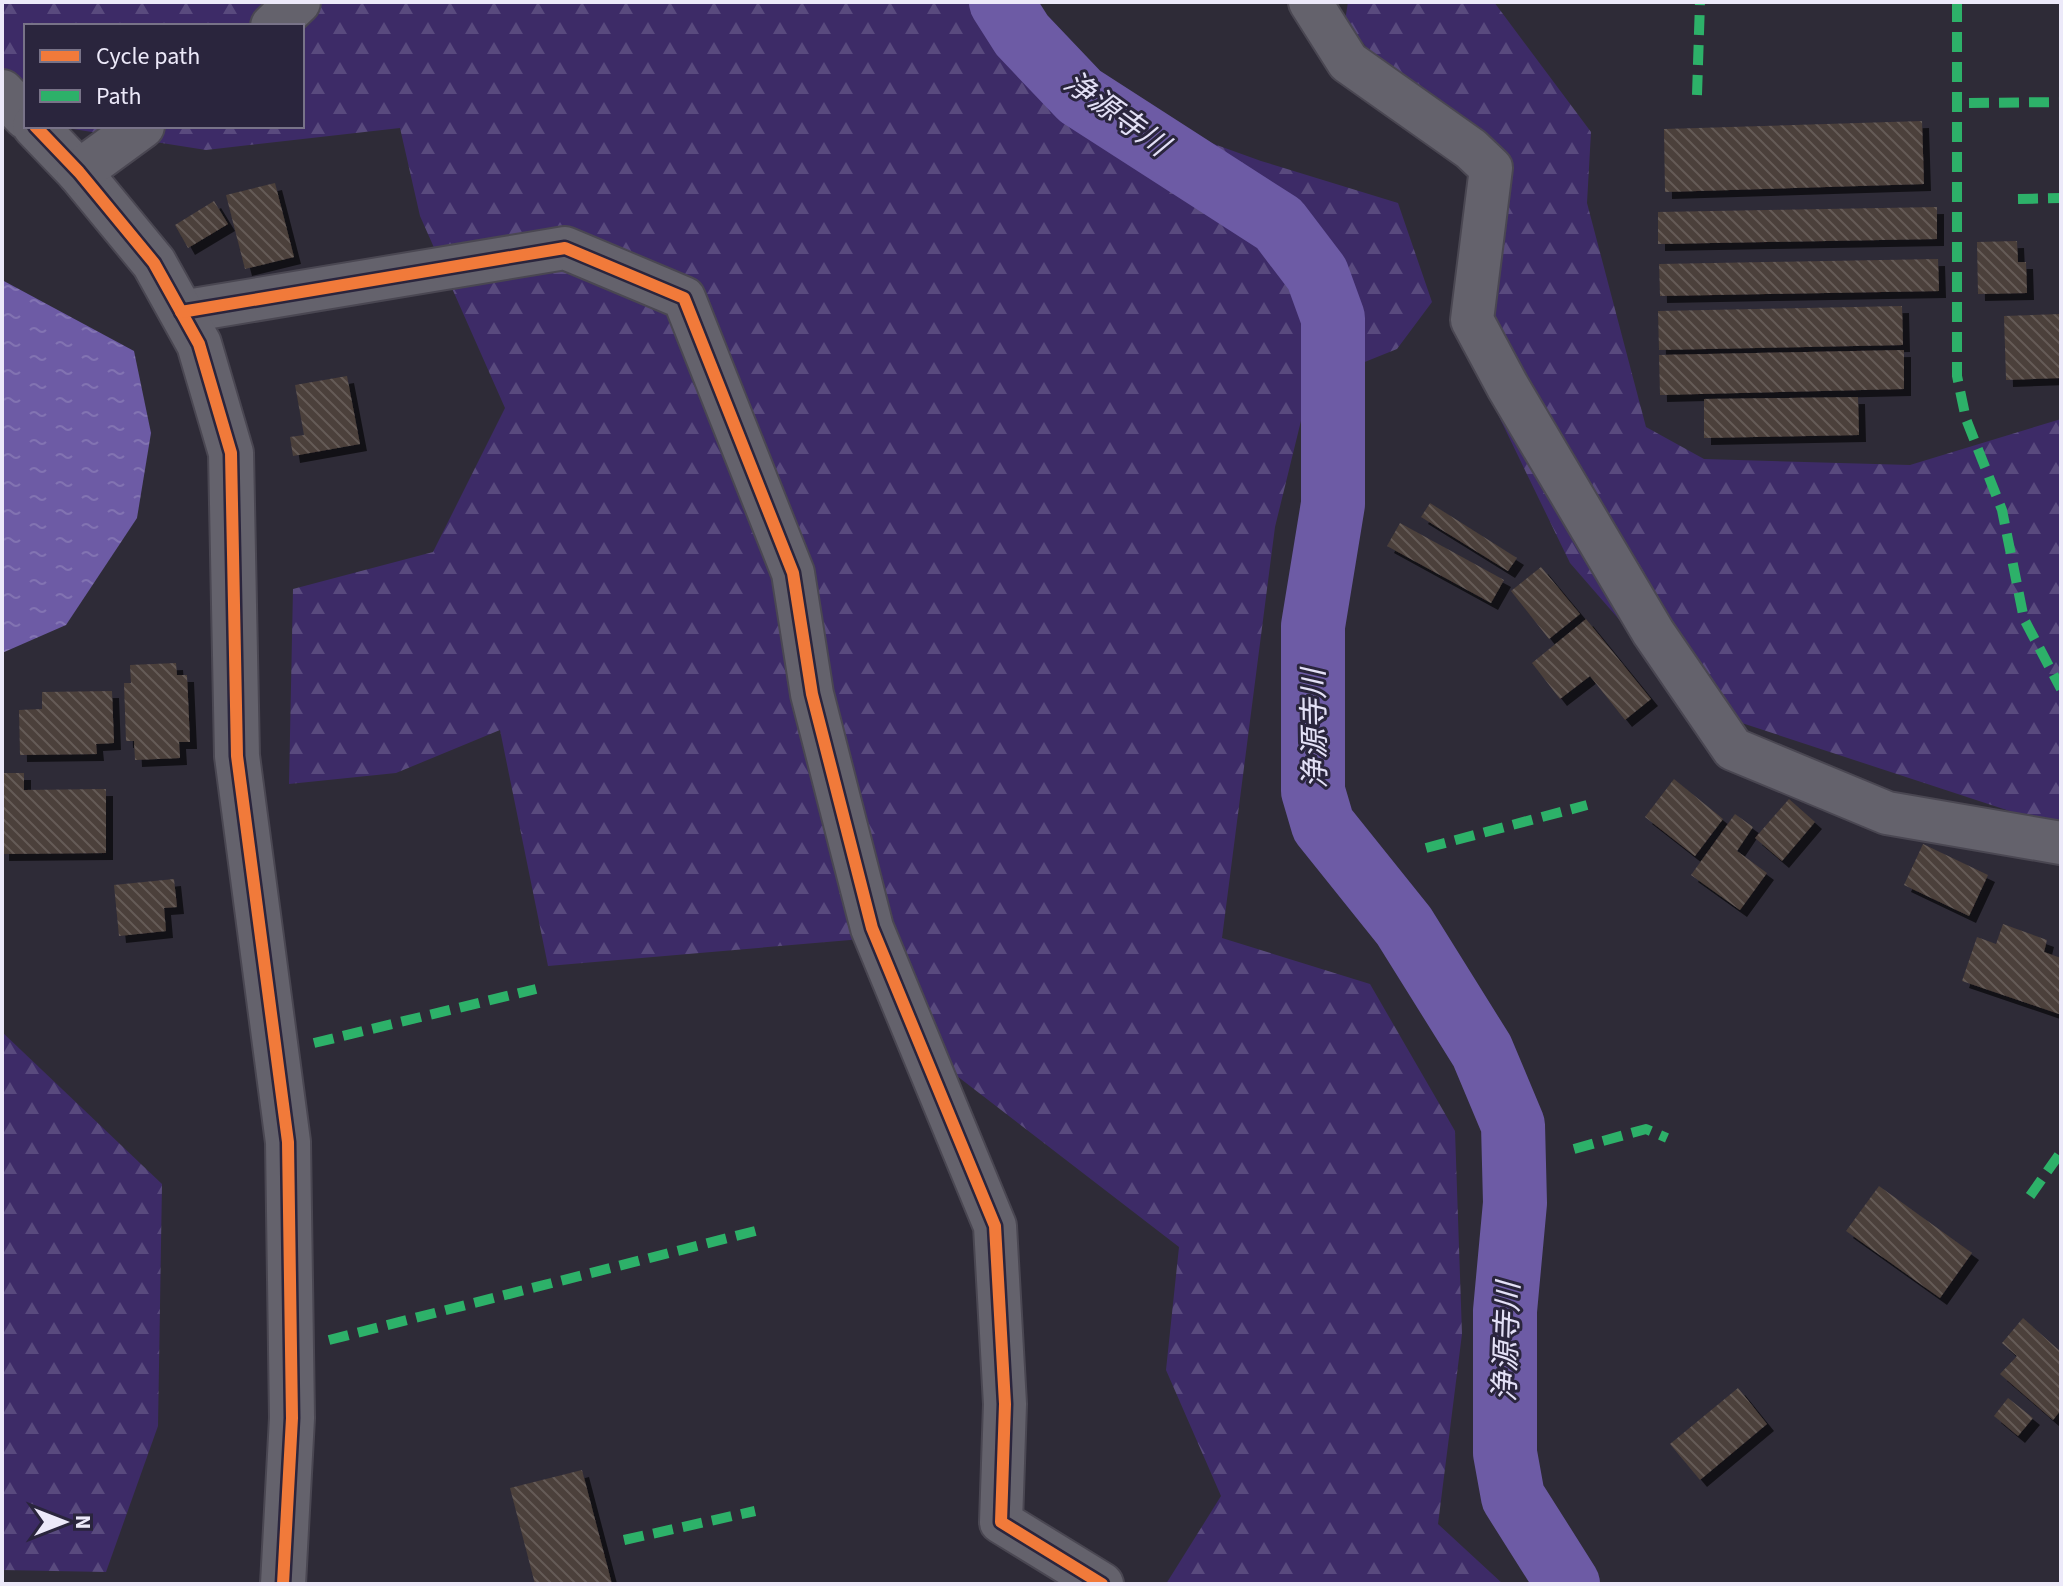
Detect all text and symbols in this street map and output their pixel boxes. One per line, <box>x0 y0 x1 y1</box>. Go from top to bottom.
legend <box>24 24 304 128</box>
text: Cycle path <box>96 39 200 74</box>
water label: 浄源寺川 <box>1055 61 1180 168</box>
text: Path <box>96 79 142 114</box>
water label: 浄源寺川 <box>1292 666 1338 789</box>
water label: 浄源寺川 <box>1483 1278 1531 1403</box>
north arrow <box>24 1482 104 1562</box>
text: N <box>67 1515 99 1529</box>

